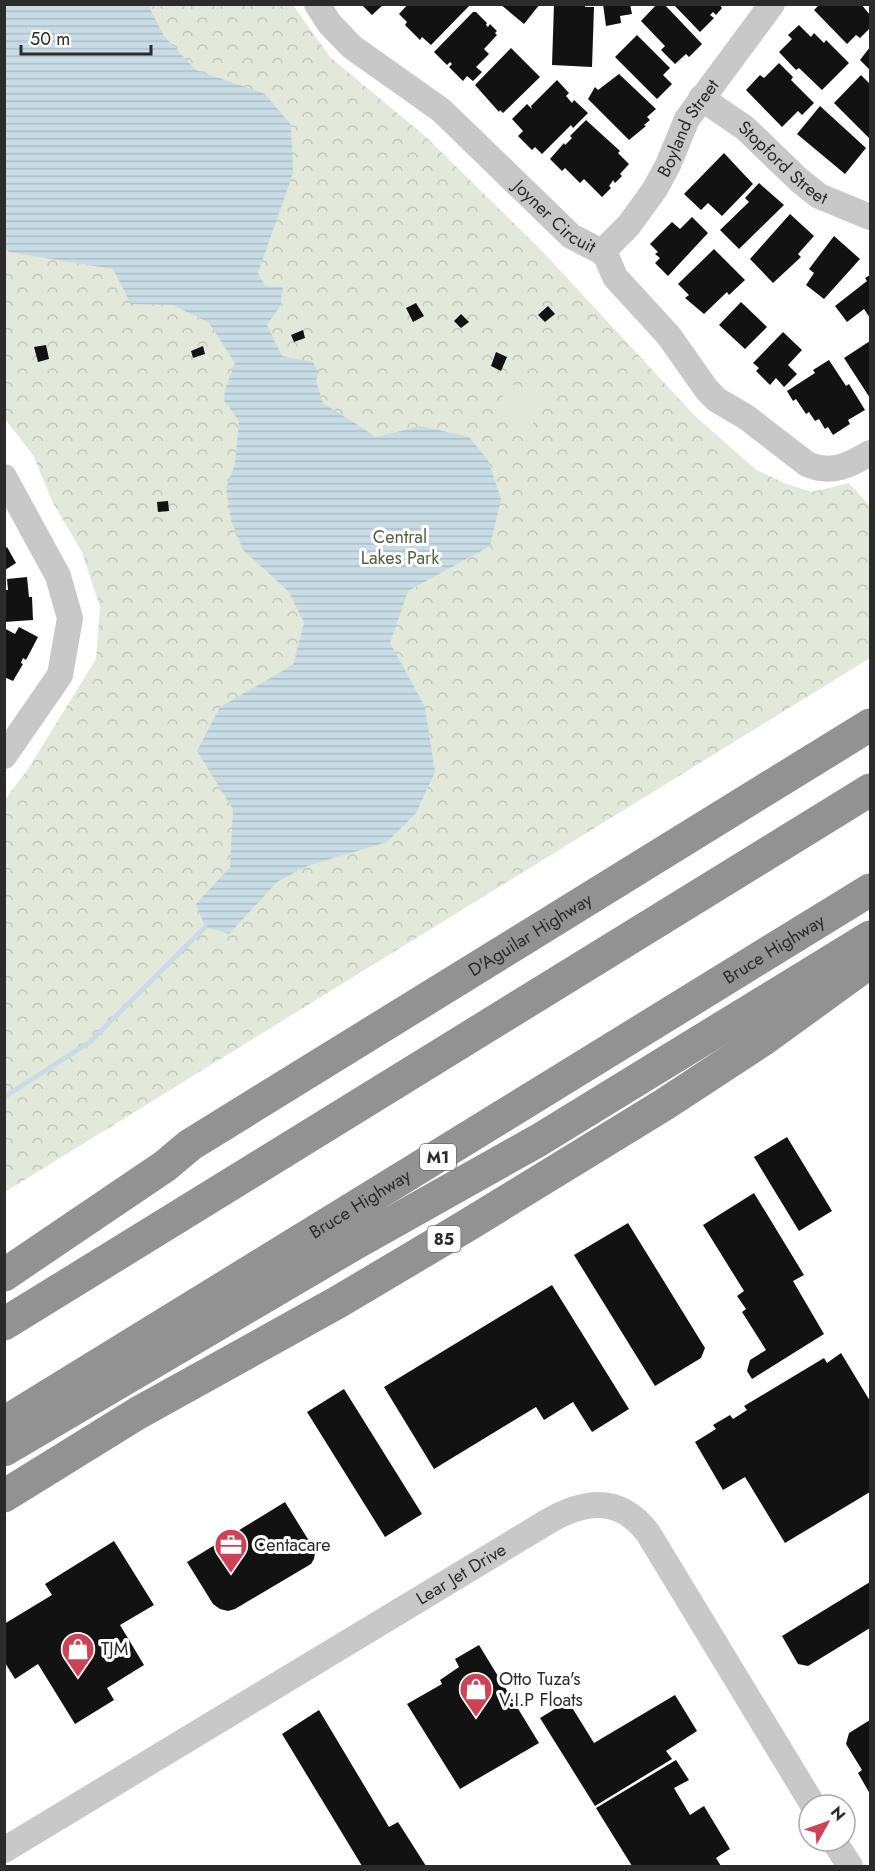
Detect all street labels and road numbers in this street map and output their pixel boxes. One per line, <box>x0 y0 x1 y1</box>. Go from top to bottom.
street label: Boyland Street <box>651 73 726 182</box>
street label: Stopford Street <box>733 114 832 211</box>
street label: Joyner Circuit <box>506 172 601 260</box>
street label: D'Aguilar Highway <box>463 887 597 983</box>
street label: Bruce Highway <box>718 908 830 990</box>
road number: M1 <box>420 1144 456 1170</box>
street label: Bruce Highway <box>304 1163 416 1245</box>
road number: 85 <box>428 1226 460 1252</box>
street label: Lear Jet Drive <box>411 1537 511 1611</box>

